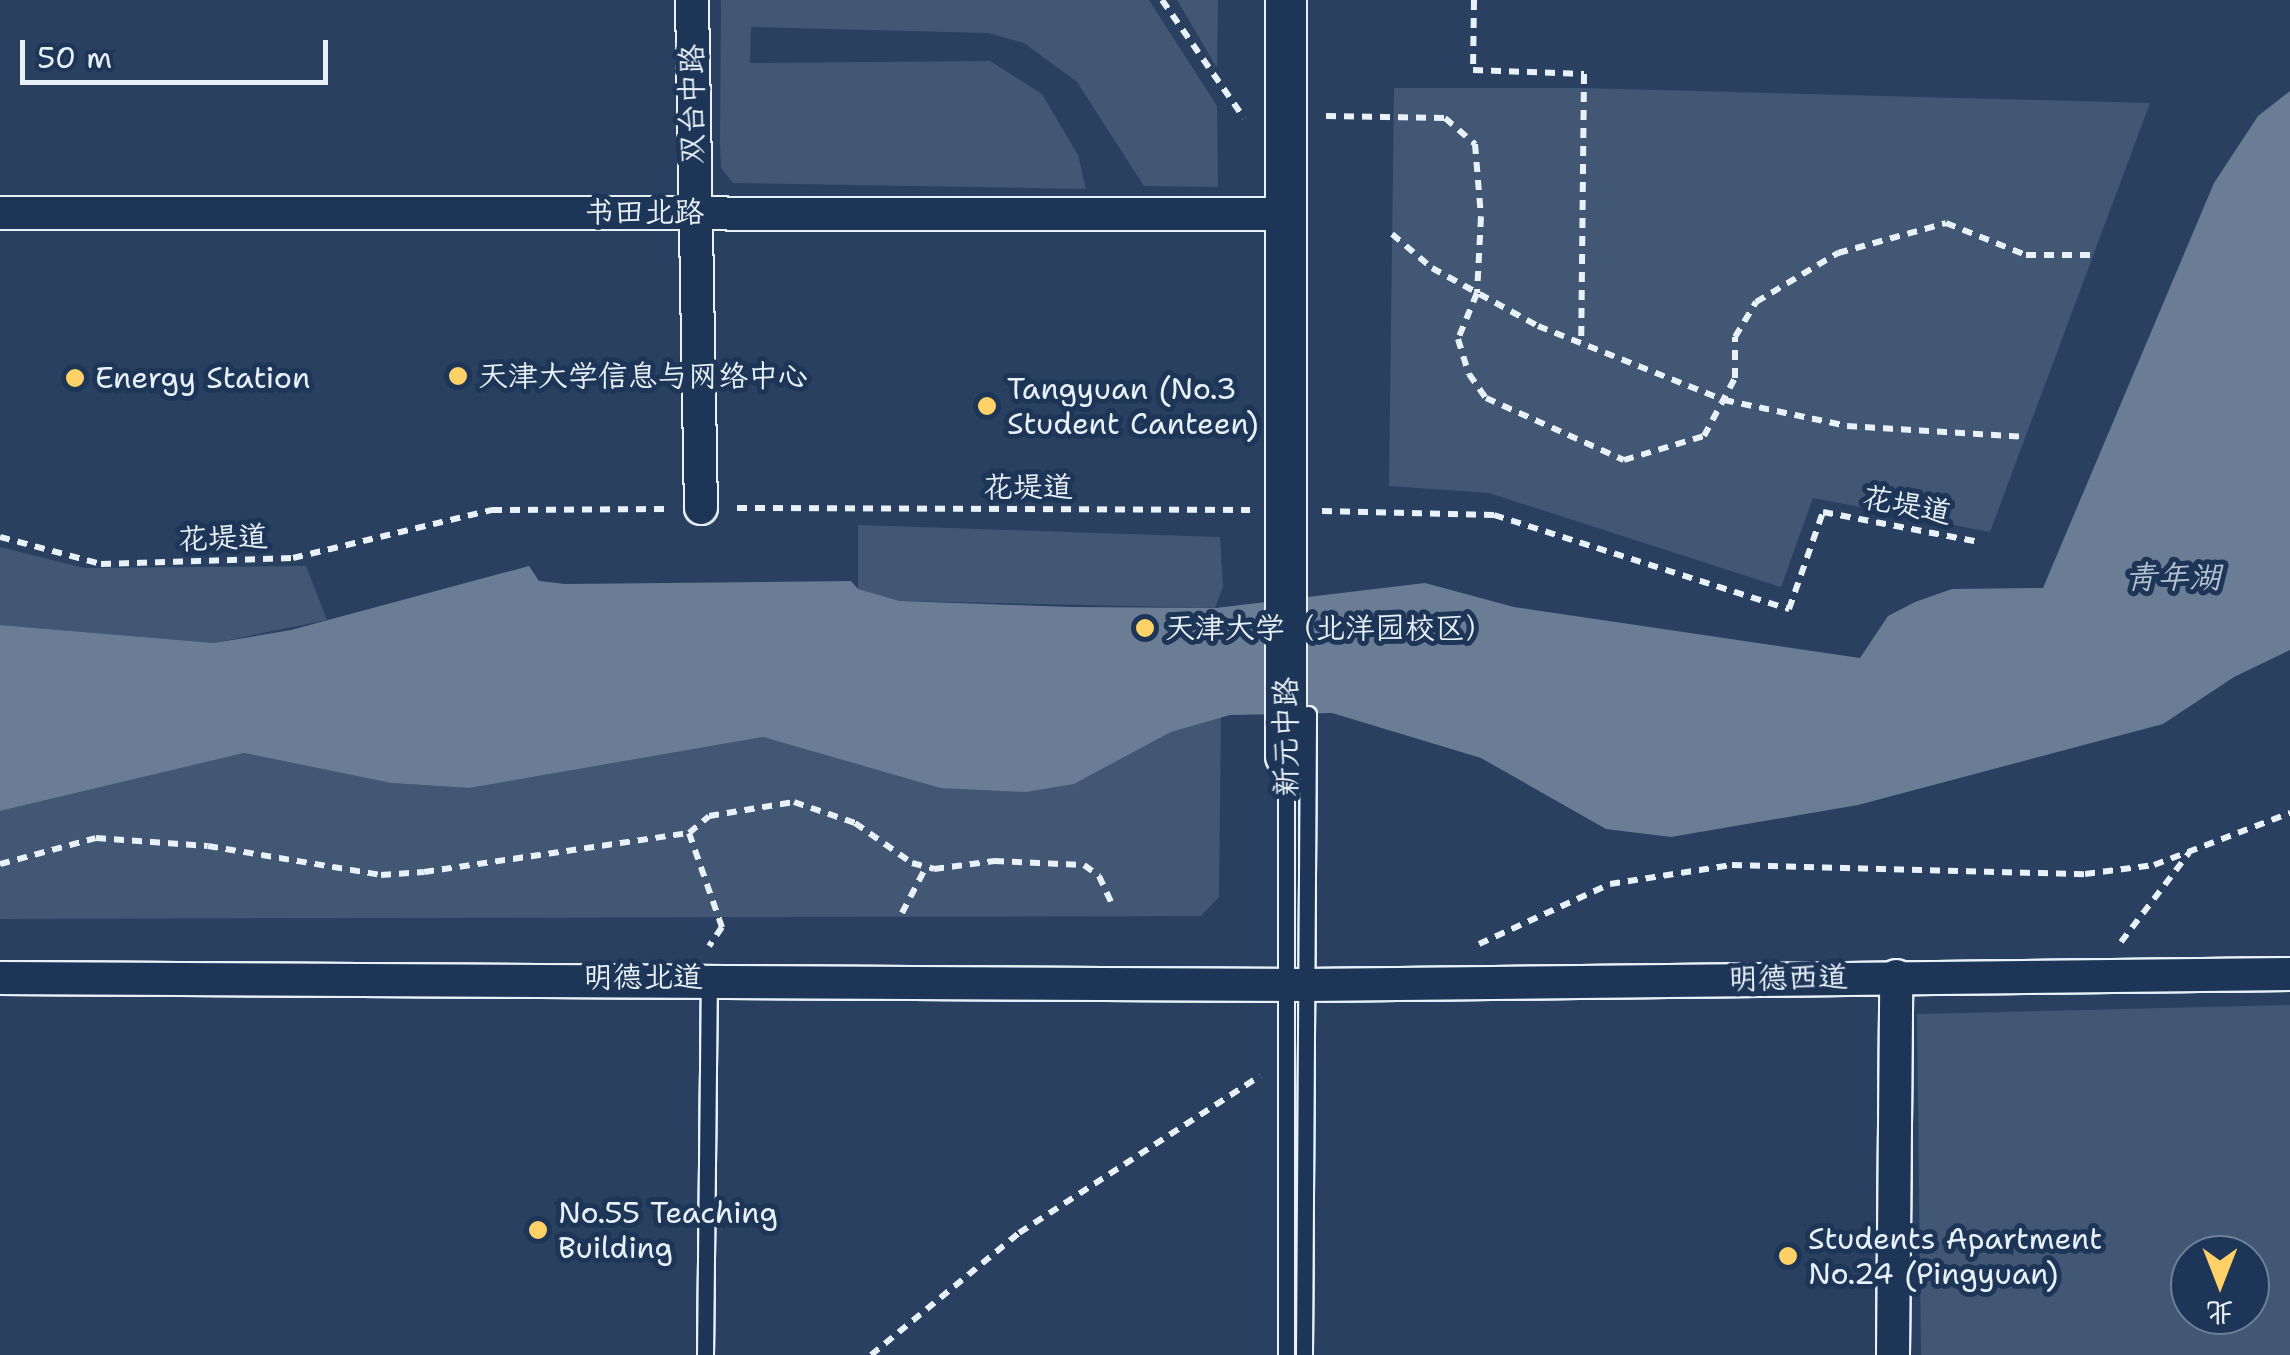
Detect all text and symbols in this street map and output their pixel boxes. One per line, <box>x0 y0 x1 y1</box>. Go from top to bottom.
scale bar <box>25 20 332 82</box>
text: 50 m <box>37 37 112 78</box>
street label: 双台中路 <box>674 44 710 164</box>
street label: 书田北路 <box>584 194 704 230</box>
place label: 天津大学信息与网络中心 <box>478 358 808 394</box>
place label: Energy Station <box>95 360 310 396</box>
marker: 天津大学信息与网络中心 <box>447 365 469 387</box>
marker: Energy Station <box>64 367 86 389</box>
place label: Tangyuan (No.3 Student Canteen) <box>1007 371 1259 442</box>
marker: Tangyuan (No.3 Student Canteen) <box>976 395 998 417</box>
street label: 花堤道 <box>983 469 1073 505</box>
street label: 花堤道 <box>1859 479 1955 531</box>
street label: 花堤道 <box>177 518 269 558</box>
water label: 青年湖 <box>2125 558 2221 596</box>
place label: 天津大学（北洋园校区） <box>1165 610 1495 646</box>
marker: 天津大学（北洋园校区） <box>1134 617 1156 639</box>
street label: 新元中路 <box>1268 677 1304 797</box>
street label: 明德北道 <box>583 959 703 995</box>
street label: 明德西道 <box>1728 959 1848 997</box>
place label: No.55 Teaching Building <box>558 1195 778 1266</box>
marker: No.55 Teaching Building <box>527 1219 549 1241</box>
place label: Students Apartment No.24 (Pingyuan) <box>1808 1221 2102 1292</box>
north arrow <box>2170 1235 2270 1335</box>
marker: Students Apartment No.24 (Pingyuan) <box>1777 1245 1799 1267</box>
text: 北 <box>2206 1294 2234 1332</box>

